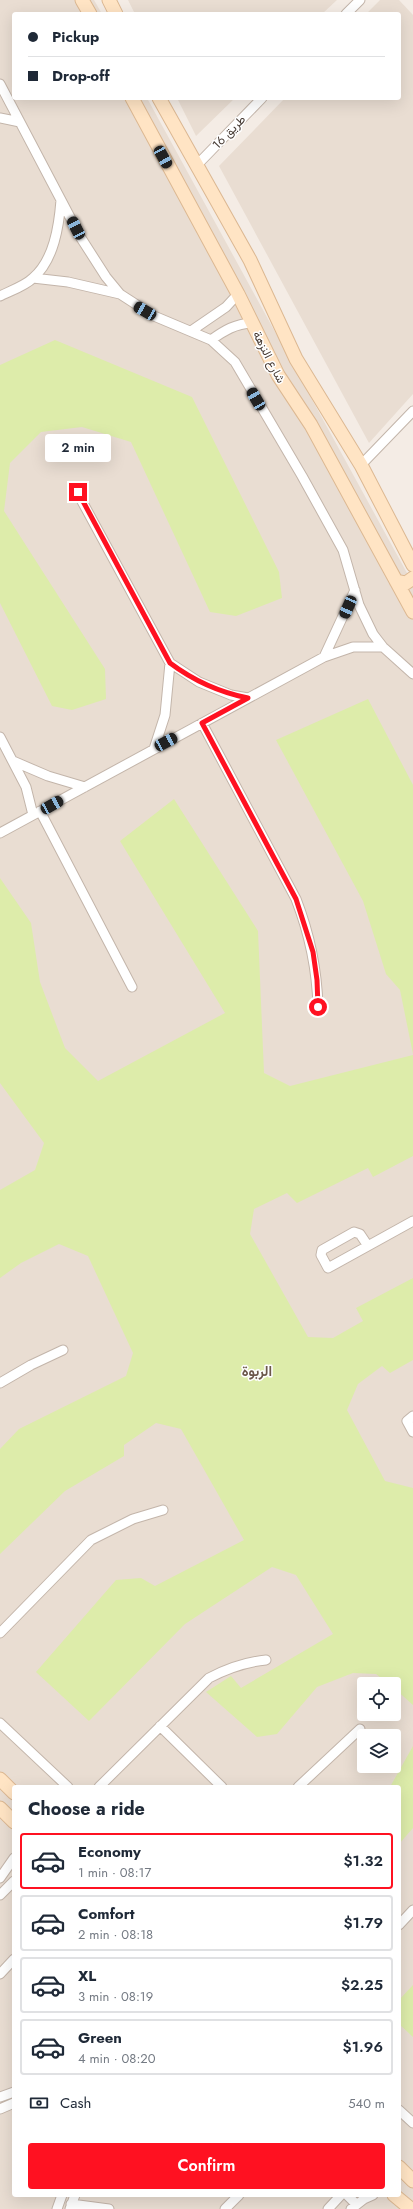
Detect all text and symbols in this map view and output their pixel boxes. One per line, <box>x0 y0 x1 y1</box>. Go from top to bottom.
text: Pickup <box>52 26 99 48</box>
text: Drop-off <box>52 65 110 87</box>
street label: طريق 16 <box>208 111 250 153</box>
car <box>152 144 174 170</box>
car <box>65 215 87 241</box>
car <box>132 300 158 322</box>
street label: شارع النزهة <box>248 328 290 386</box>
car <box>245 386 267 412</box>
callout: 2 min <box>45 434 111 462</box>
text: 2 min <box>61 438 95 457</box>
route end <box>69 483 87 501</box>
car <box>338 594 358 620</box>
car <box>153 731 179 753</box>
car <box>39 794 65 816</box>
route start <box>309 998 327 1016</box>
district label: الربوة <box>242 1361 272 1381</box>
map controls <box>357 1677 401 1773</box>
button: locate <box>357 1677 401 1721</box>
button: layers <box>357 1729 401 1773</box>
text: Choose a ride <box>28 1796 145 1822</box>
text: Economy <box>78 1841 141 1863</box>
icon: car <box>30 1843 66 1879</box>
text: $1.32 <box>343 1850 383 1872</box>
text: 1 min · 08:17 <box>78 1863 151 1882</box>
text: Comfort <box>78 1903 135 1925</box>
icon: car <box>30 1905 66 1941</box>
text: $1.79 <box>343 1912 383 1934</box>
text: 2 min · 08:18 <box>78 1925 153 1944</box>
text: XL <box>78 1965 96 1987</box>
icon: car <box>30 1967 66 2003</box>
text: $2.25 <box>341 1974 383 1996</box>
text: 3 min · 08:19 <box>78 1987 153 2006</box>
text: Green <box>78 2027 122 2049</box>
icon: car <box>30 2029 66 2065</box>
text: $1.96 <box>343 2036 383 2058</box>
text: 4 min · 08:20 <box>78 2049 156 2068</box>
icon: cash <box>28 2092 50 2114</box>
text: Cash <box>60 2092 91 2114</box>
text: 540 m <box>348 2094 385 2113</box>
button: Confirm <box>28 2143 385 2189</box>

